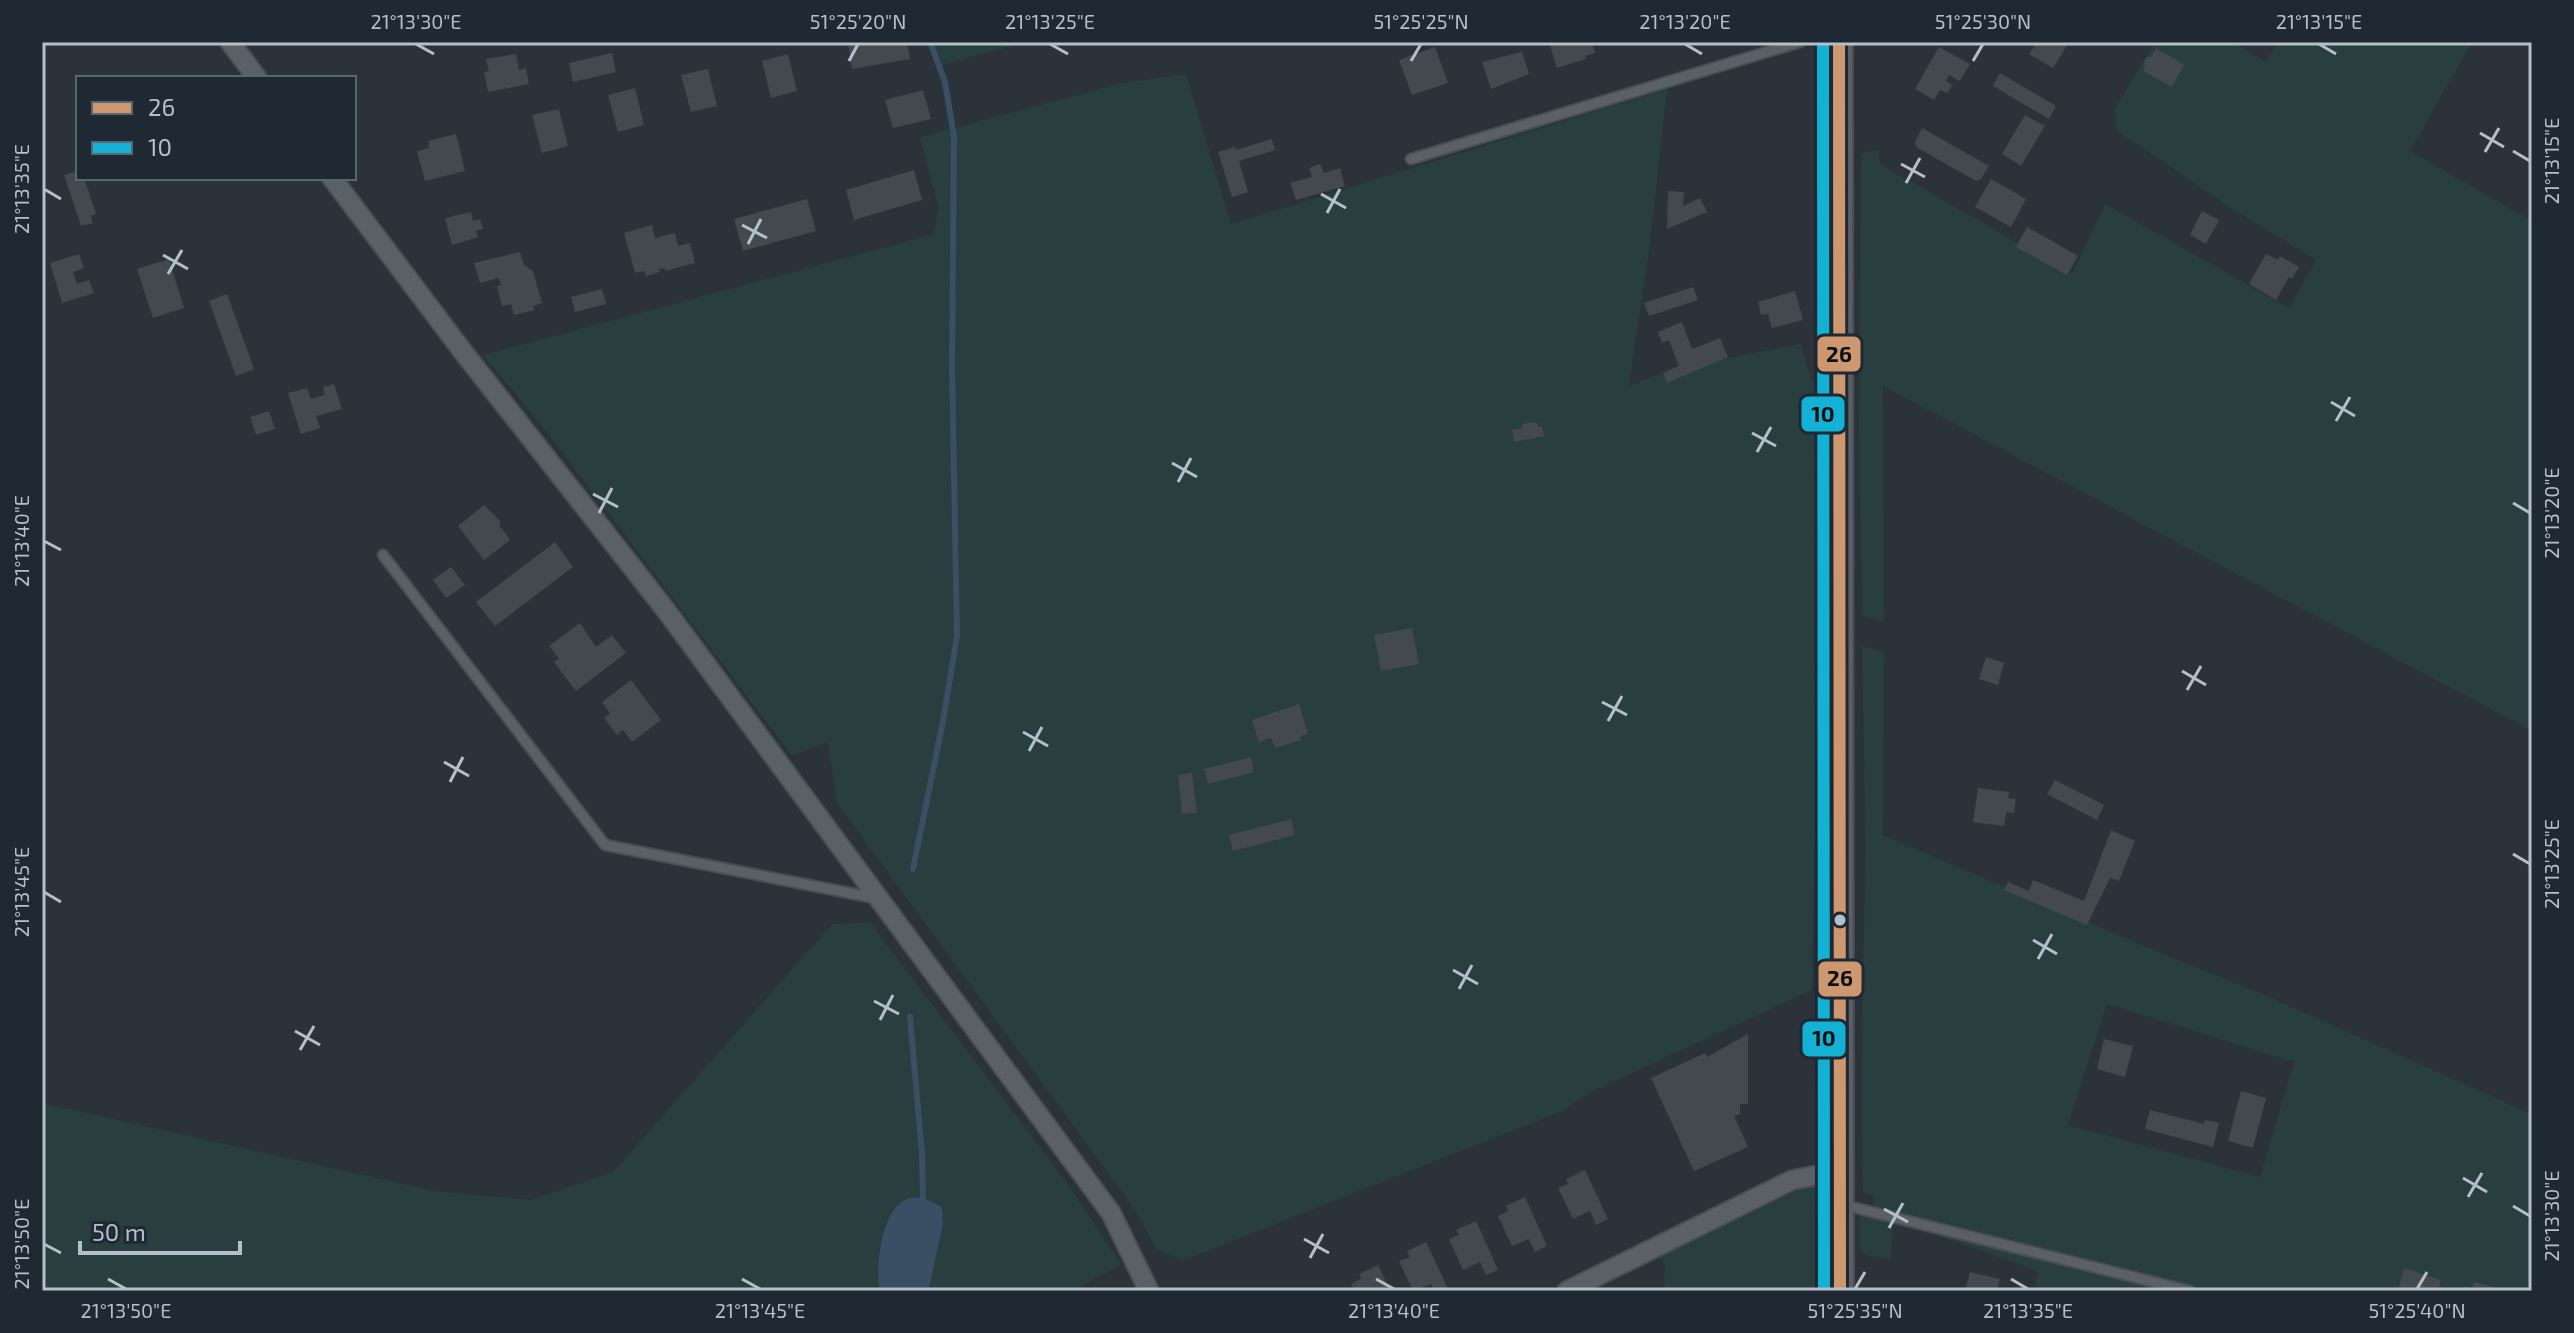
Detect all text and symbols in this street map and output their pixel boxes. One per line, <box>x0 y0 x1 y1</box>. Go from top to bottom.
text: 21°13'30"E <box>370 9 462 33</box>
text: 51°25'20"N <box>810 9 906 33</box>
text: 21°13'25"E <box>1005 9 1095 33</box>
text: 51°25'25"N <box>1373 9 1469 33</box>
text: 21°13'20"E <box>1639 9 1731 33</box>
text: 51°25'30"N <box>1935 9 2031 33</box>
text: 21°13'15"E <box>2276 9 2362 33</box>
legend <box>76 76 356 180</box>
text: 26 <box>148 92 175 121</box>
text: 21°13'15"E <box>2539 118 2563 204</box>
text: 10 <box>148 132 172 161</box>
text: 21°13'35"E <box>9 144 33 234</box>
line badge: 26 <box>1816 335 1862 373</box>
text: 26 <box>1826 340 1852 366</box>
line badge: 10 <box>1800 395 1846 433</box>
text: 10 <box>1811 400 1835 426</box>
text: 21°13'20"E <box>2539 467 2563 559</box>
text: 21°13'40"E <box>9 495 33 587</box>
text: 21°13'25"E <box>2539 819 2563 909</box>
text: 21°13'45"E <box>9 847 33 937</box>
unlabelled marker <box>1832 912 1848 928</box>
line badge: 26 <box>1817 960 1863 998</box>
text: 26 <box>1827 964 1853 990</box>
line badge: 10 <box>1801 1020 1847 1058</box>
text: 10 <box>1812 1024 1836 1050</box>
text: 21°13'30"E <box>2539 1170 2563 1262</box>
text: 21°13'50"E <box>9 1199 33 1289</box>
scale bar <box>80 1205 240 1255</box>
text: 50 m <box>92 1217 146 1246</box>
text: 21°13'50"E <box>81 1298 171 1322</box>
text: 21°13'45"E <box>715 1298 805 1322</box>
text: 21°13'40"E <box>1348 1298 1440 1322</box>
text: 51°25'35"N <box>1807 1298 1903 1322</box>
text: 21°13'35"E <box>1983 1298 2073 1322</box>
text: 51°25'40"N <box>2368 1298 2466 1322</box>

